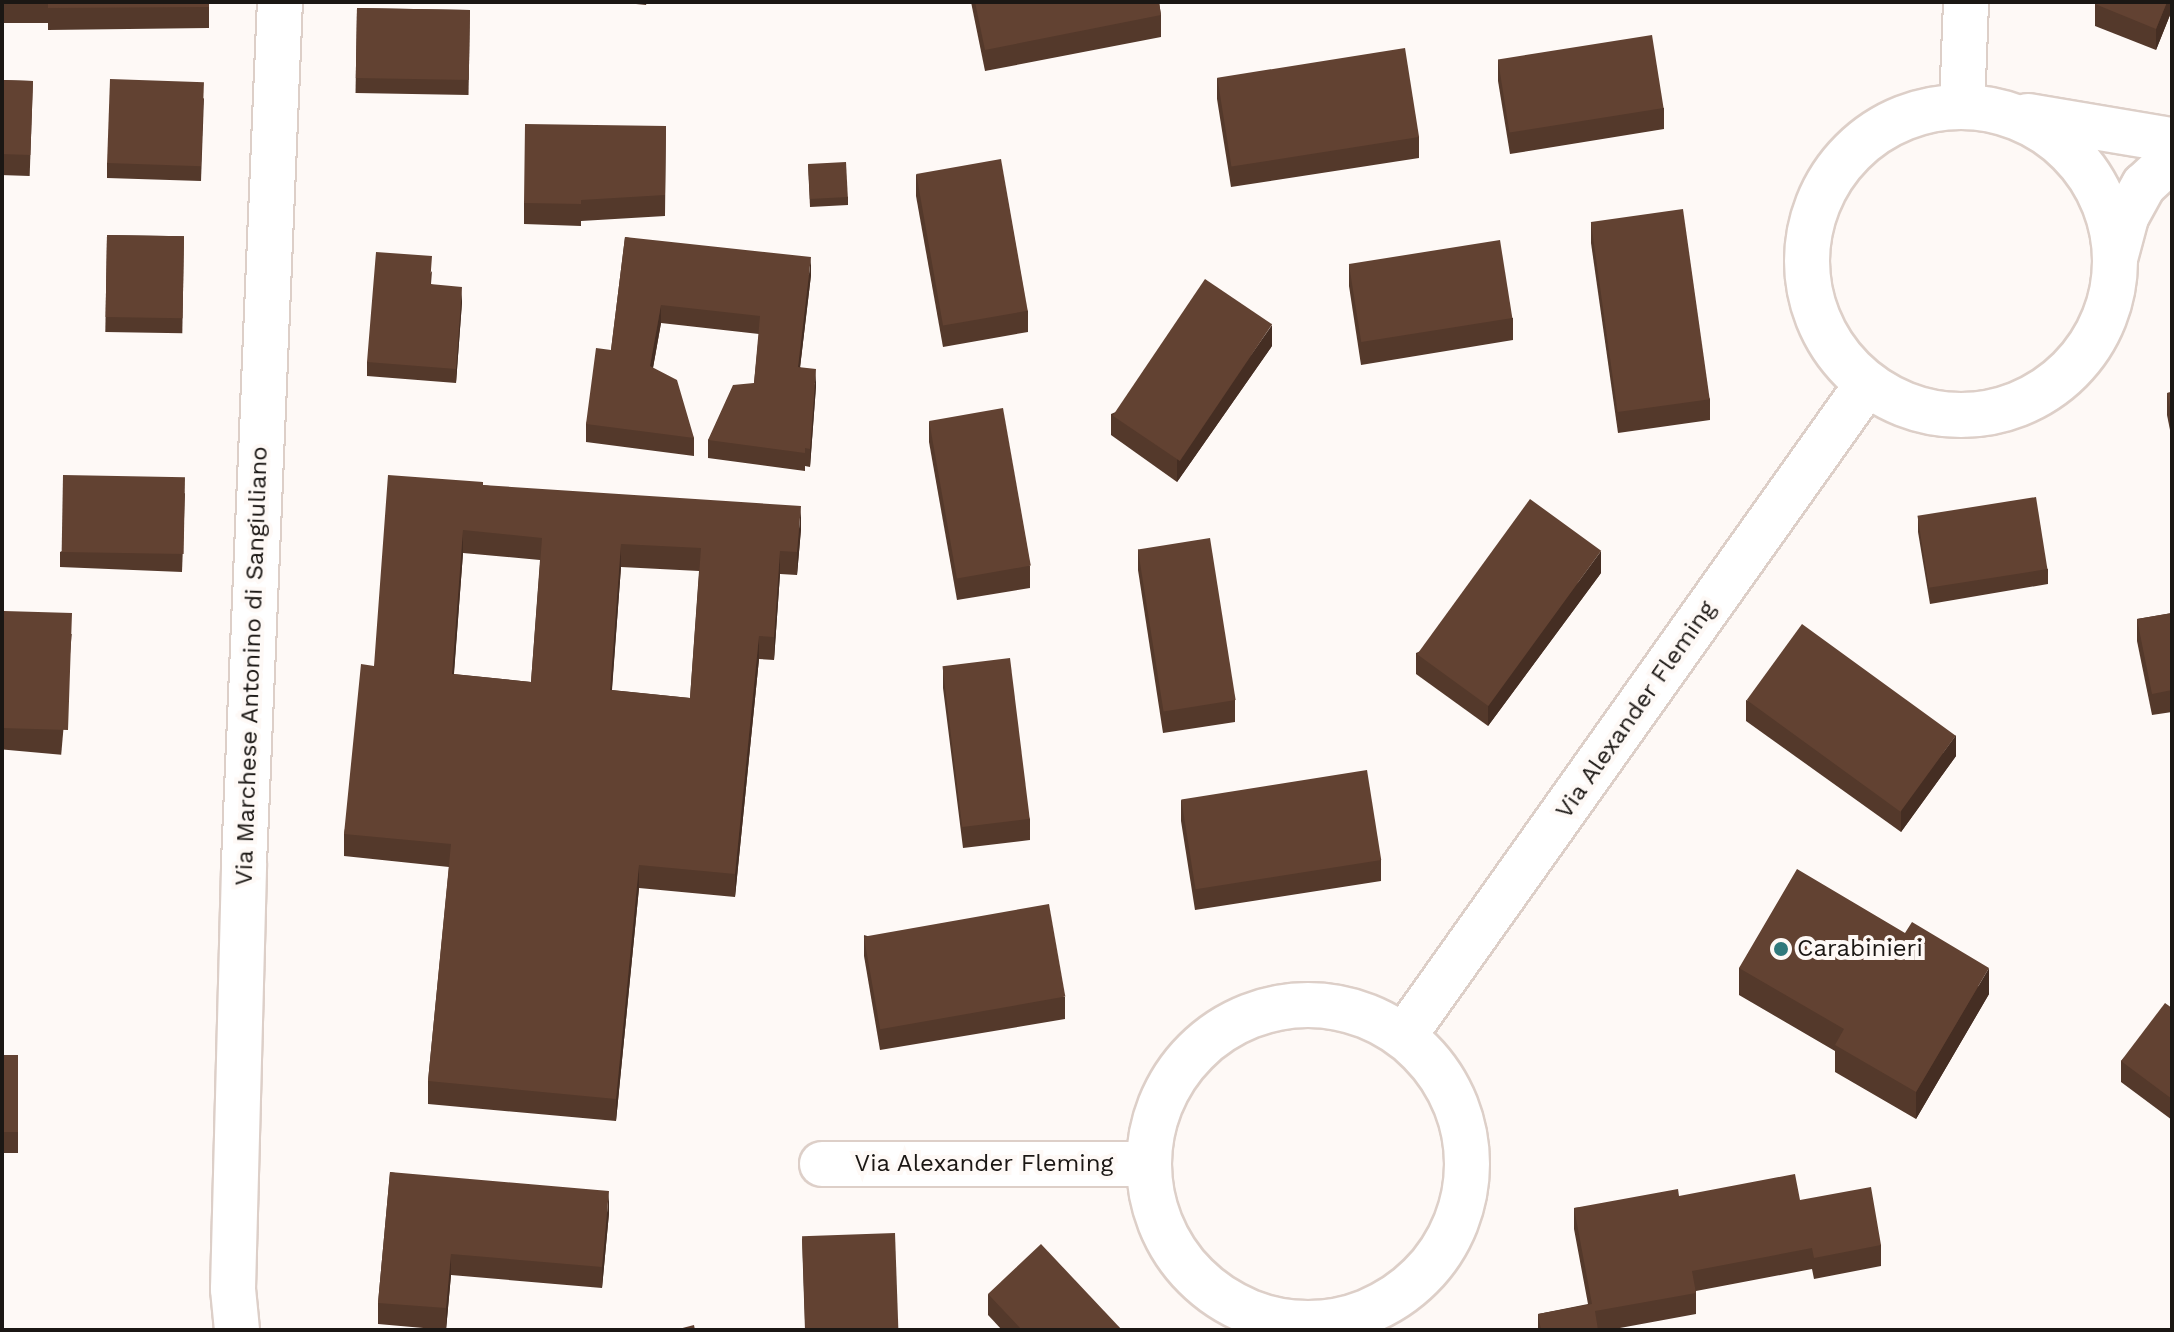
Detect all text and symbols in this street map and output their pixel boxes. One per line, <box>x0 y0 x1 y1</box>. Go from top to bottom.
street label: Via Marchese Antonino di Sangiuliano <box>230 445 274 887</box>
street label: Via Alexander Fleming <box>1549 595 1723 825</box>
place label: Carabinieri <box>1797 935 1923 963</box>
marker: Carabinieri <box>1772 940 1790 958</box>
street label: Via Alexander Fleming <box>854 1150 1114 1178</box>

